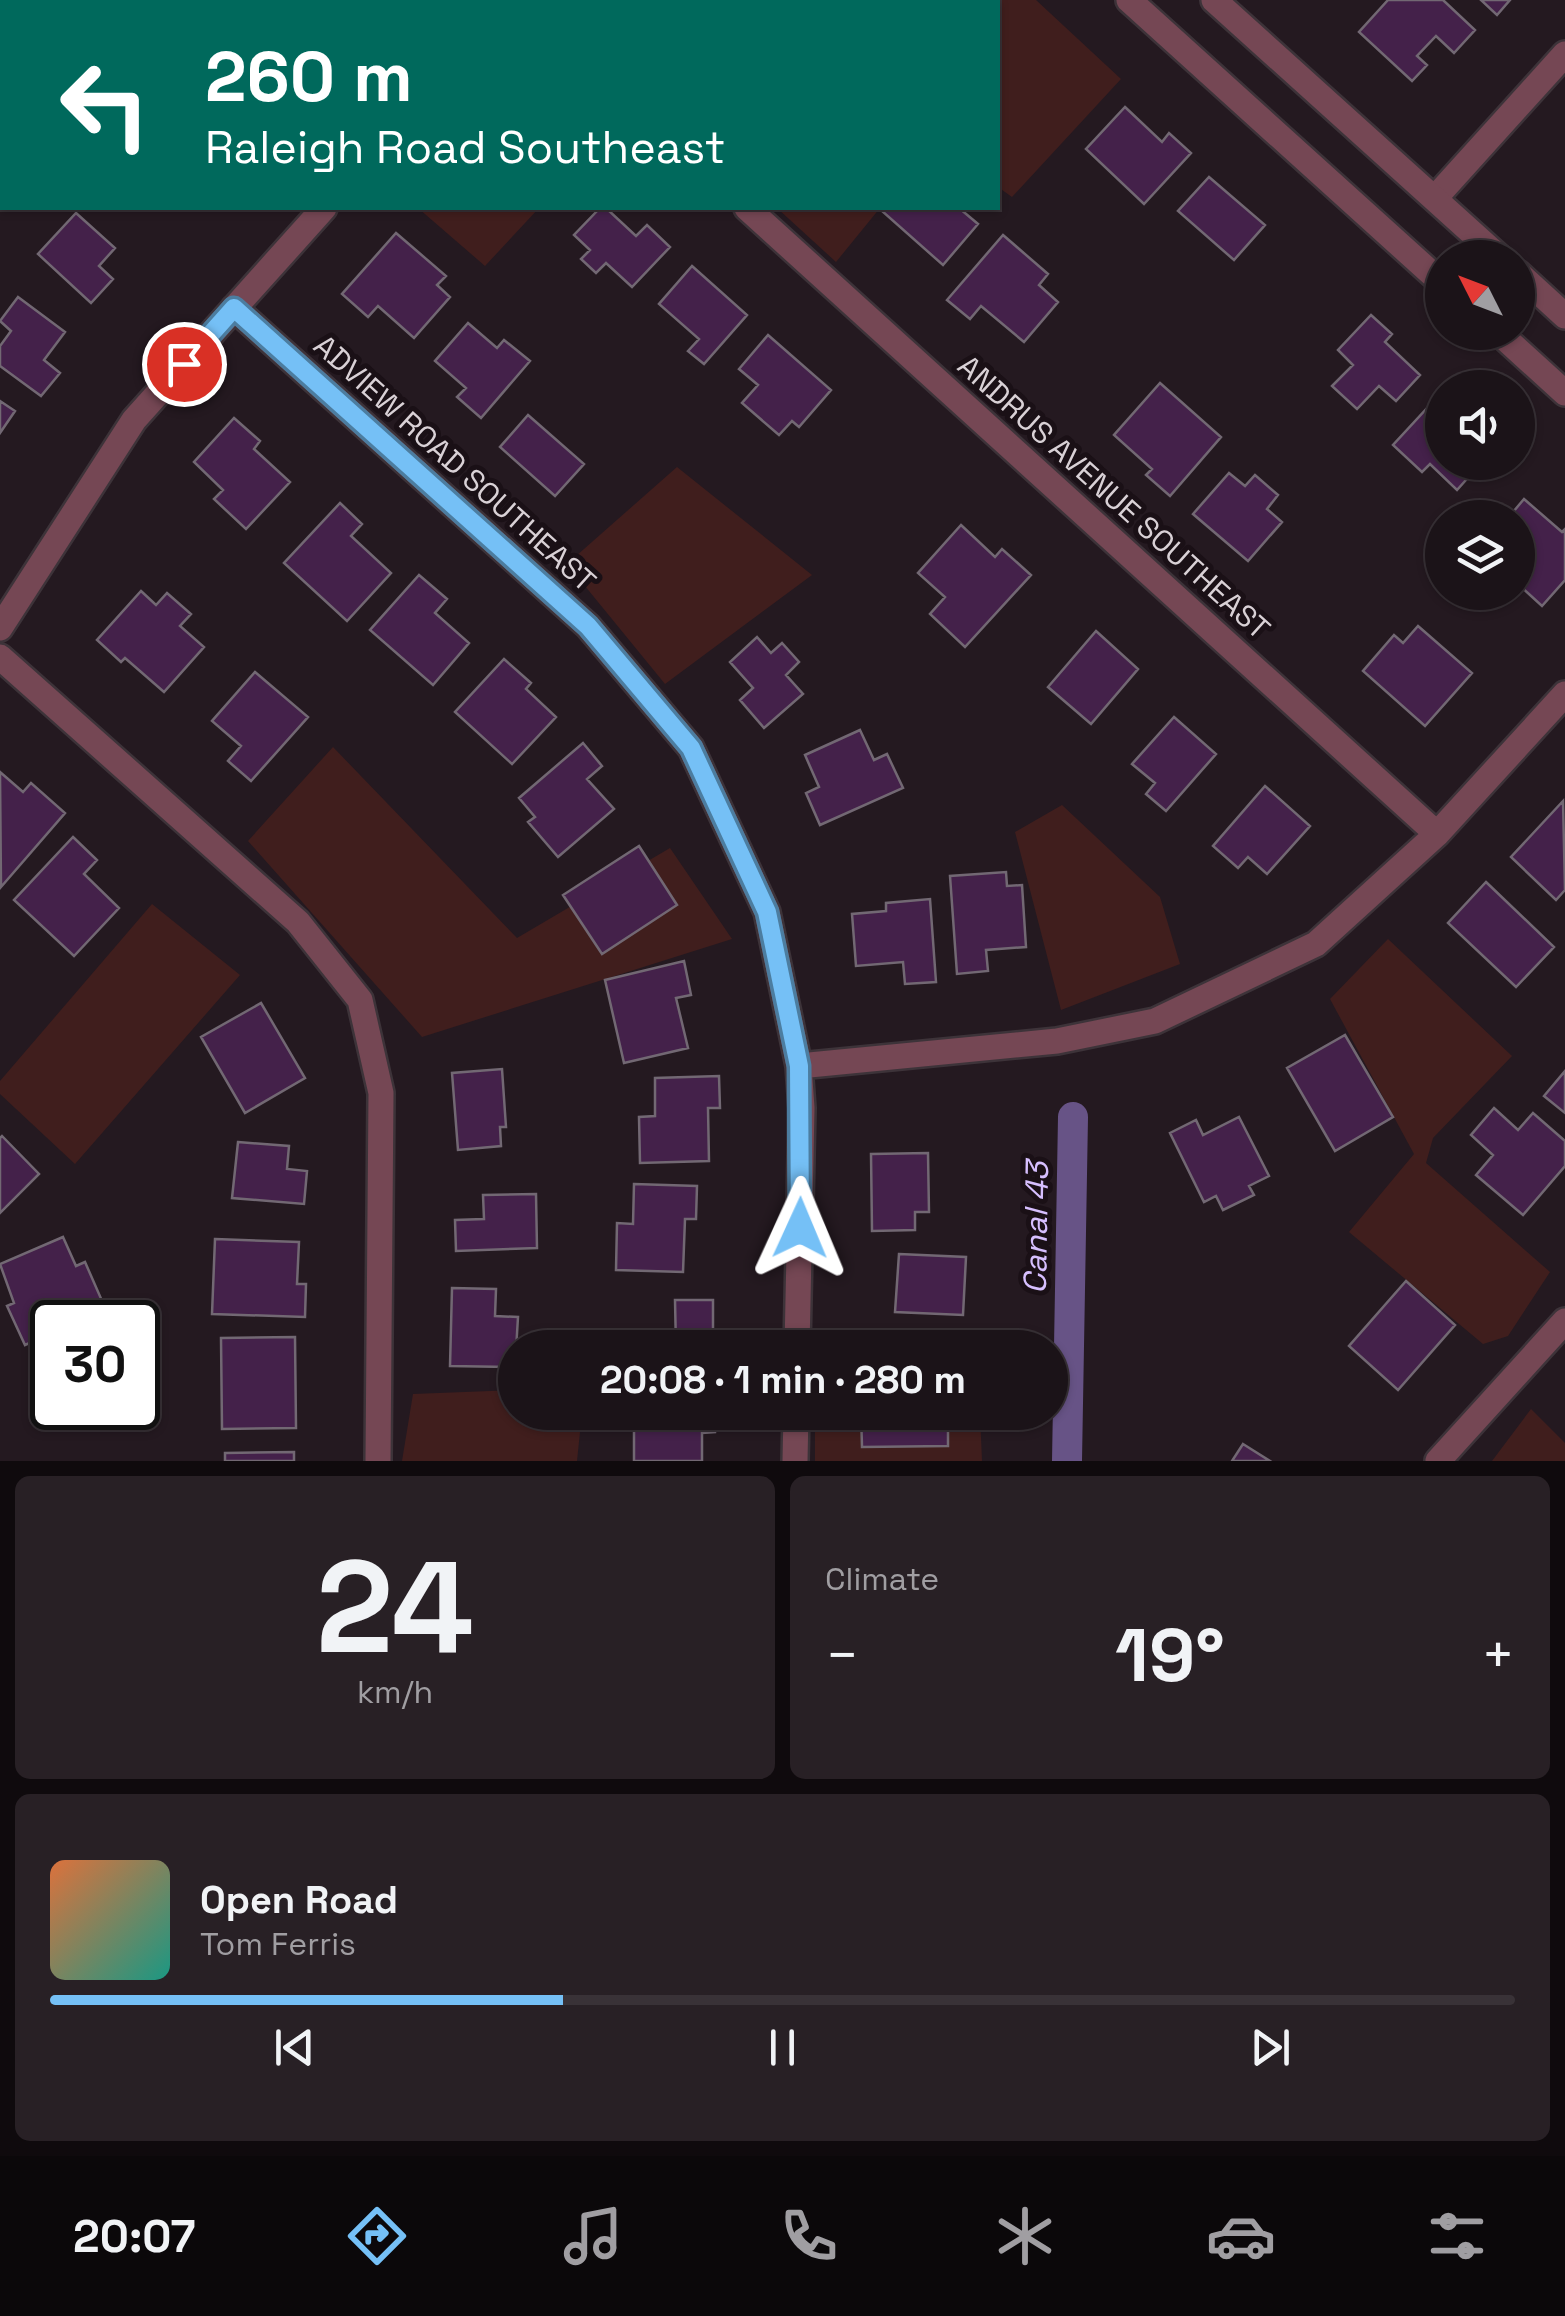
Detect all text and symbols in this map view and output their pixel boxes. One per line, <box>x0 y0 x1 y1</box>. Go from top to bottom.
text: 260 m <box>205 32 413 121</box>
icon: left <box>40 40 170 170</box>
text: Raleigh Road Southeast <box>205 119 725 176</box>
north arrow <box>1425 240 1535 350</box>
map controls <box>1425 240 1535 610</box>
pin <box>142 322 227 407</box>
street label: ADVIEW ROAD SOUTHEAST <box>306 326 604 600</box>
icon: arrive <box>157 337 212 392</box>
street label: ANDRUS AVENUE SOUTHEAST <box>950 346 1278 648</box>
button: sound <box>1425 370 1535 480</box>
button: layers <box>1425 500 1535 610</box>
water label: Canal 43 <box>1015 1157 1057 1295</box>
position arrow <box>748 1176 852 1280</box>
speed limit sign: 30 <box>30 1300 160 1430</box>
text: 20:08 · 1 min · 280 m <box>600 1356 966 1404</box>
text: 24 <box>316 1524 474 1690</box>
text: Climate <box>825 1559 939 1599</box>
text: 19° <box>1115 1607 1225 1703</box>
text: − <box>825 1620 859 1690</box>
text: + <box>1481 1620 1515 1690</box>
text: km/h <box>357 1672 433 1712</box>
text: Open Road <box>200 1876 398 1924</box>
text: Tom Ferris <box>200 1924 356 1964</box>
icon: previous <box>267 2020 322 2075</box>
icon: pause <box>755 2020 810 2075</box>
icon: next <box>1243 2020 1298 2075</box>
icon: directions <box>342 2201 412 2271</box>
icon: music <box>558 2201 628 2271</box>
icon: phone <box>774 2201 844 2271</box>
icon: climate <box>990 2201 1060 2271</box>
icon: car <box>1206 2201 1276 2271</box>
icon: filters <box>1422 2201 1492 2271</box>
text: 20:07 <box>73 2208 196 2265</box>

